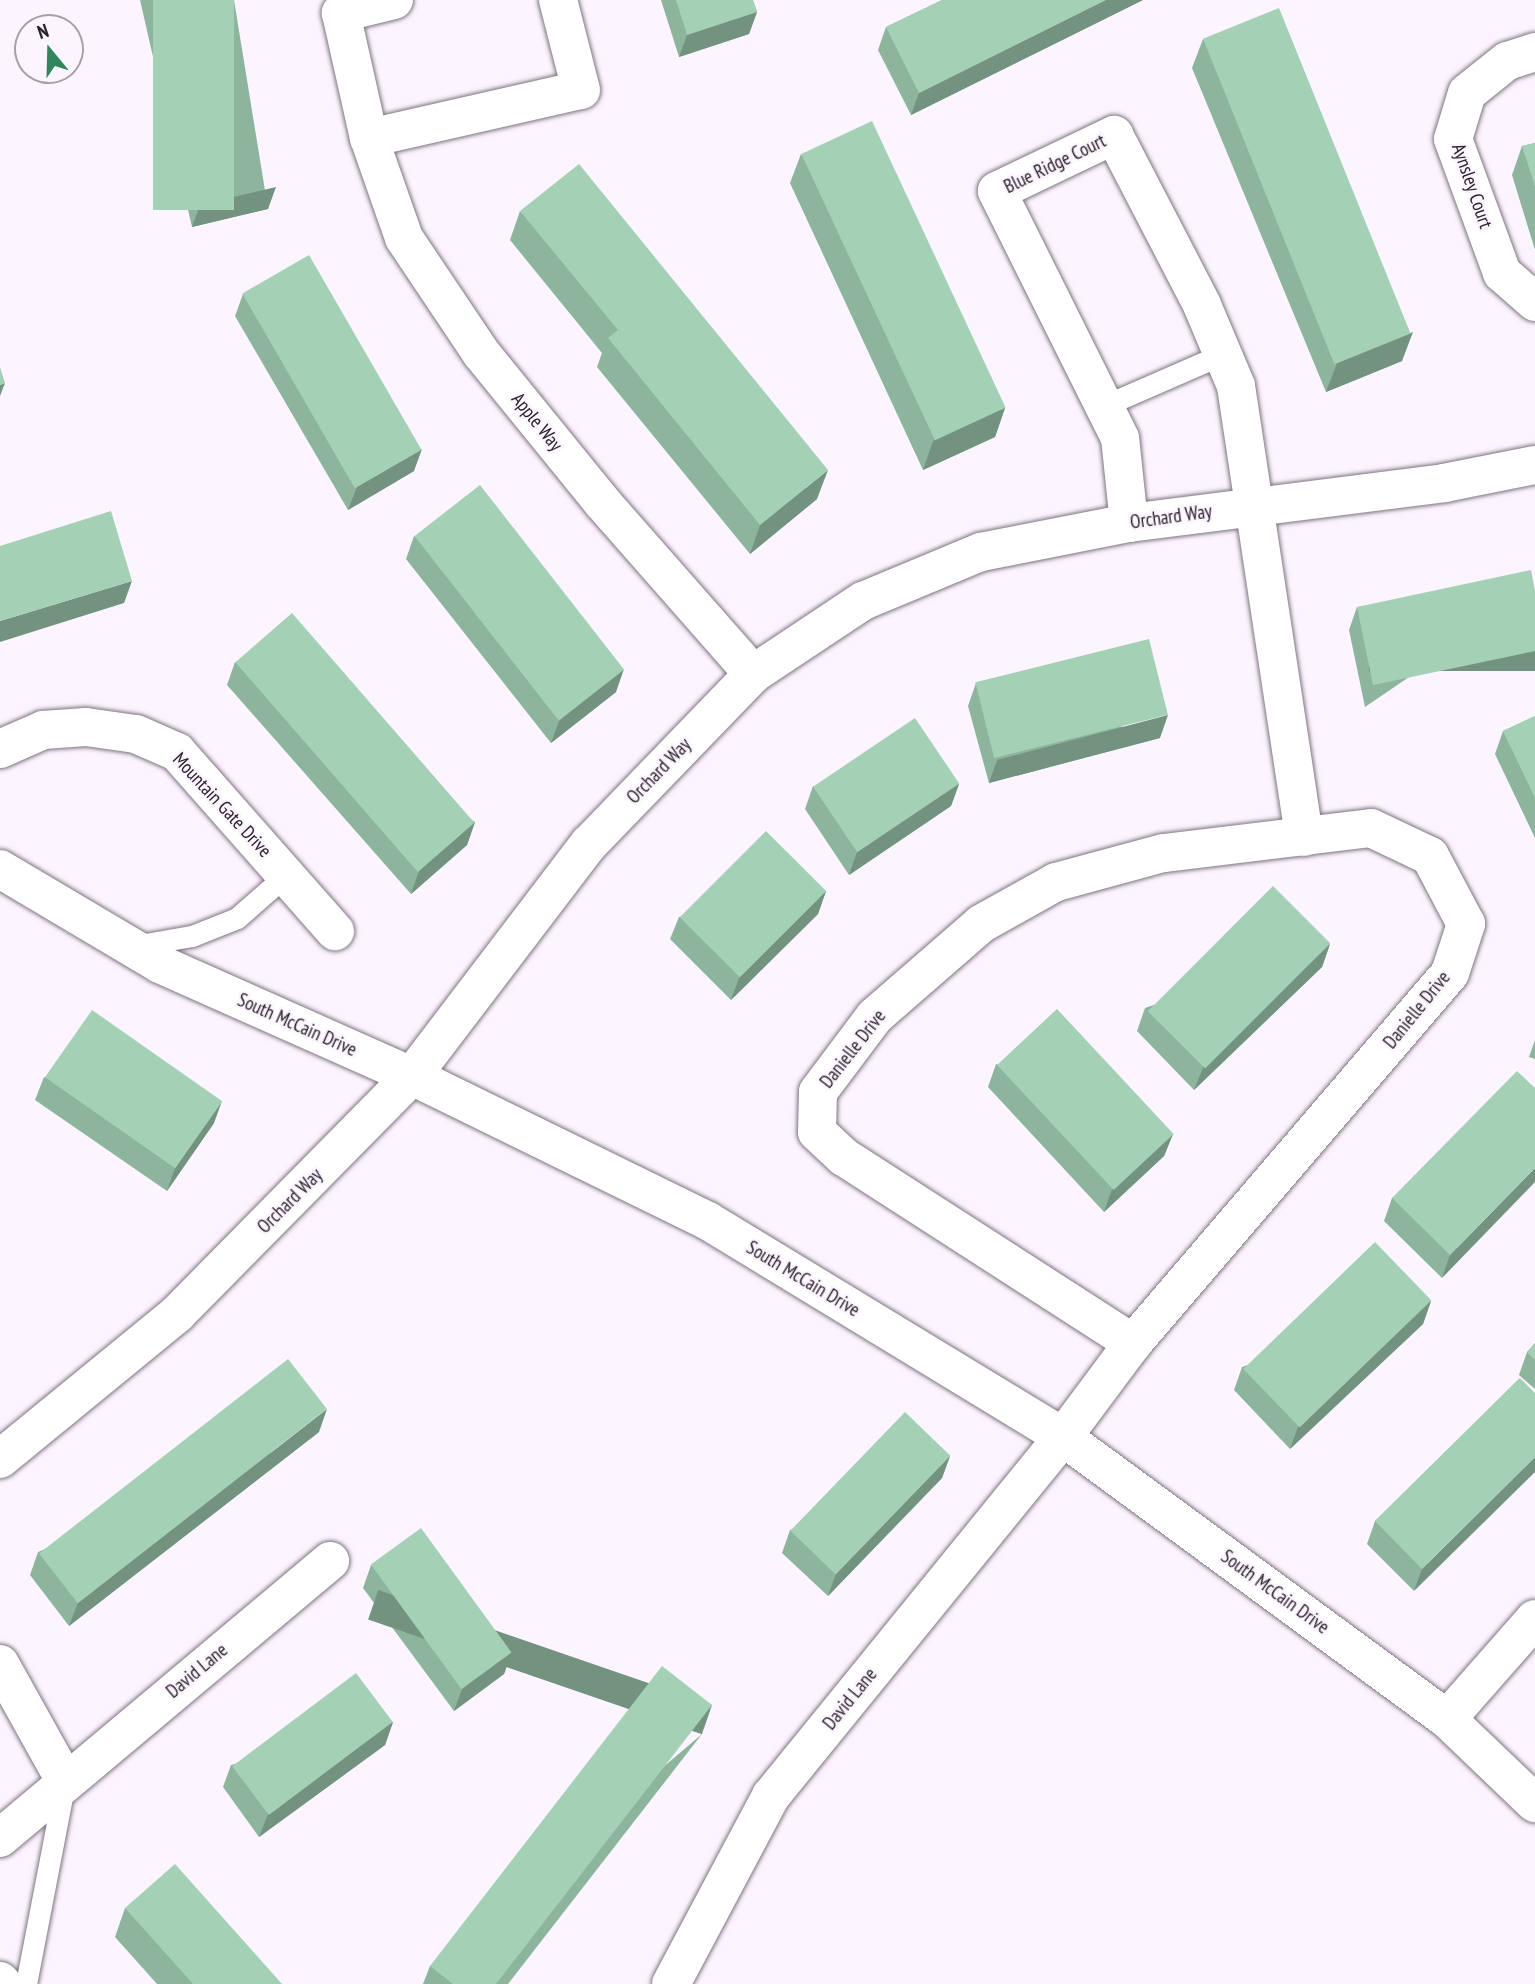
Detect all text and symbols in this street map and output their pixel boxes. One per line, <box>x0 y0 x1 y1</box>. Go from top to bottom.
north arrow <box>14 14 84 84</box>
text: N <box>34 18 52 44</box>
street label: Blue Ridge Court <box>1000 130 1110 198</box>
street label: Aynsley Court <box>1447 140 1497 232</box>
street label: Apple Way <box>507 388 567 456</box>
street label: Orchard Way <box>1128 500 1214 534</box>
street label: Orchard Way <box>622 733 696 809</box>
street label: Mountain Gate Drive <box>168 748 276 862</box>
street label: Danielle Drive <box>1379 967 1455 1053</box>
street label: South McCain Drive <box>234 989 360 1061</box>
street label: Danielle Drive <box>815 1005 891 1093</box>
street label: Orchard Way <box>253 1164 327 1238</box>
street label: South McCain Drive <box>742 1236 864 1322</box>
street label: South McCain Drive <box>1216 1545 1334 1639</box>
street label: David Lane <box>162 1639 232 1703</box>
street label: David Lane <box>818 1664 882 1734</box>

